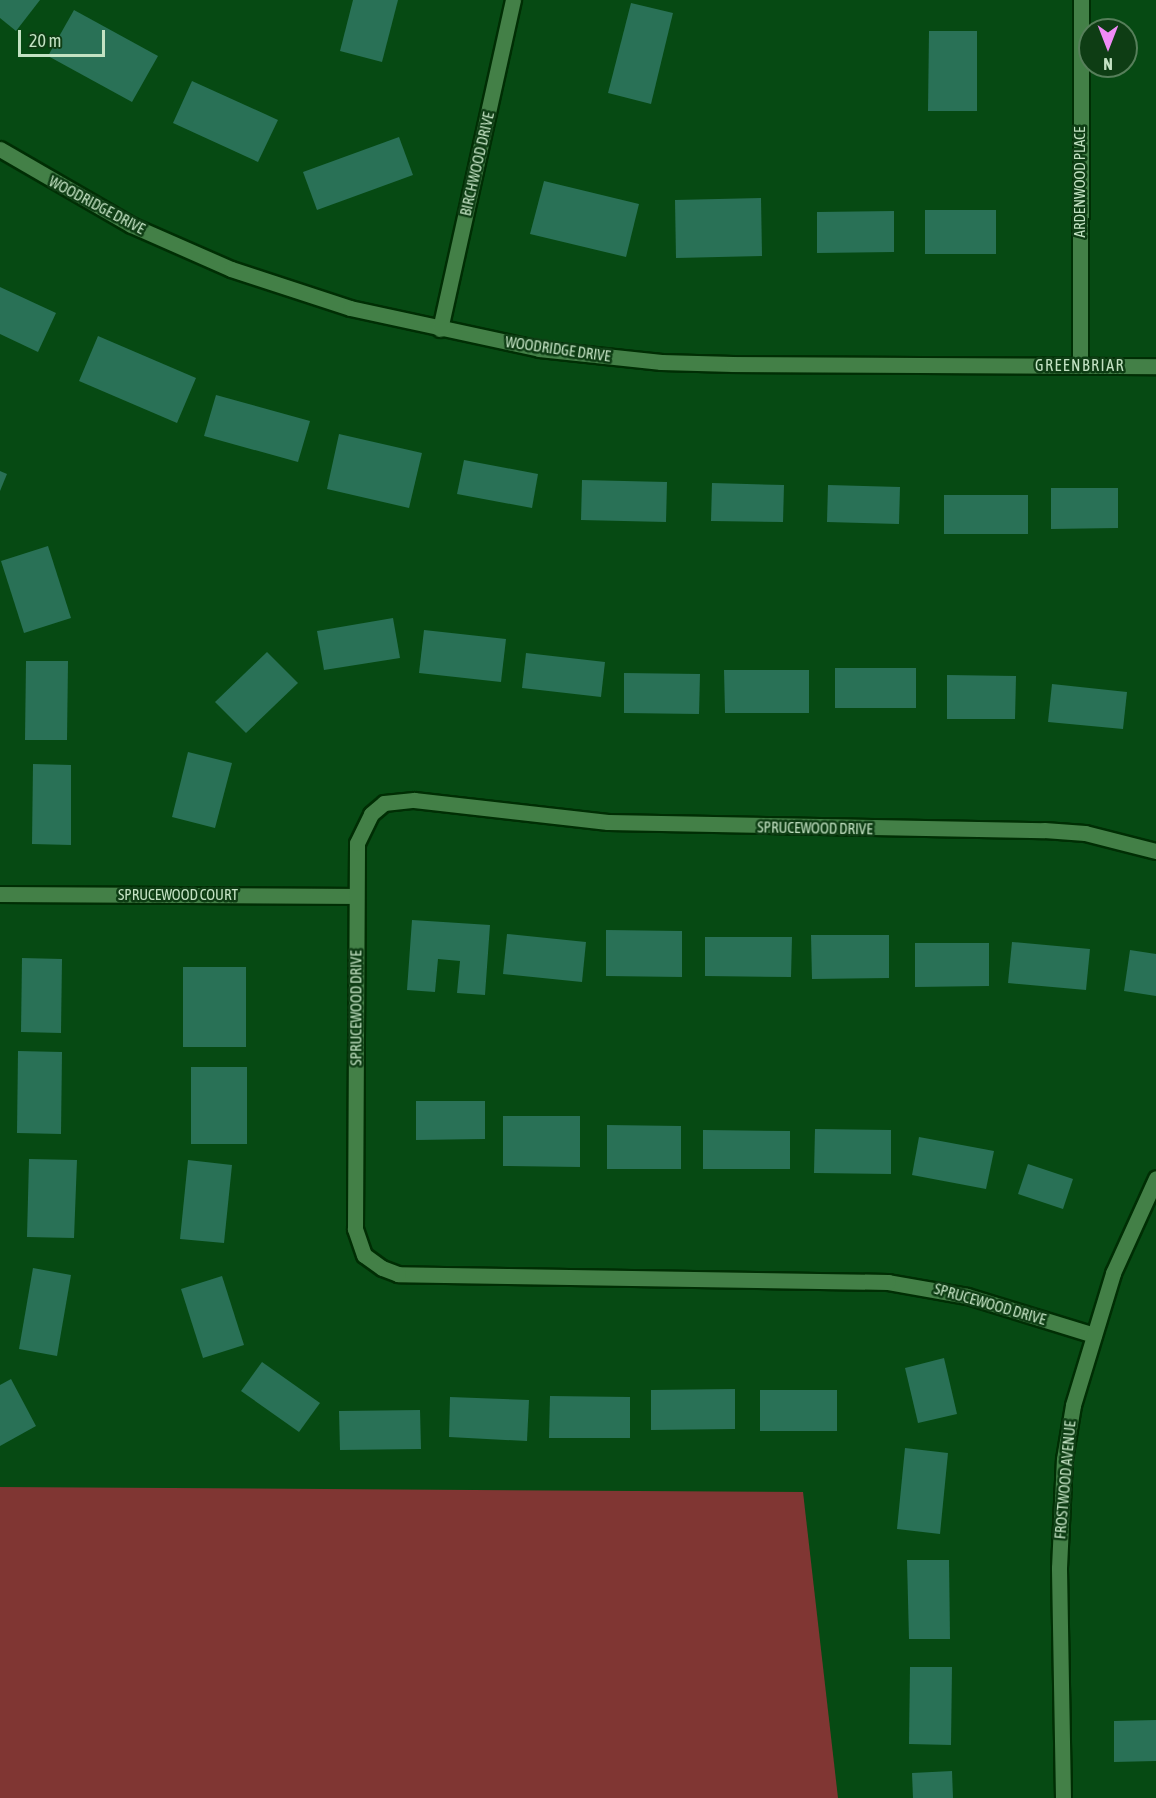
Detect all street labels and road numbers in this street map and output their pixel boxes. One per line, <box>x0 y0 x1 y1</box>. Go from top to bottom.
street label: BIRCHWOOD DRIVE <box>456 110 498 218</box>
street label: ARDENWOOD PLACE <box>1071 127 1089 237</box>
street label: WOODRIDGE DRIVE <box>46 172 148 238</box>
street label: WOODRIDGE DRIVE <box>504 333 612 365</box>
street label: SPRUCEWOOD DRIVE <box>757 818 873 838</box>
street label: SPRUCEWOOD COURT <box>118 886 238 904</box>
street label: SPRUCEWOOD DRIVE <box>347 950 365 1066</box>
street label: SPRUCEWOOD DRIVE <box>932 1279 1048 1329</box>
street label: FROSTWOOD AVENUE <box>1051 1420 1079 1540</box>

